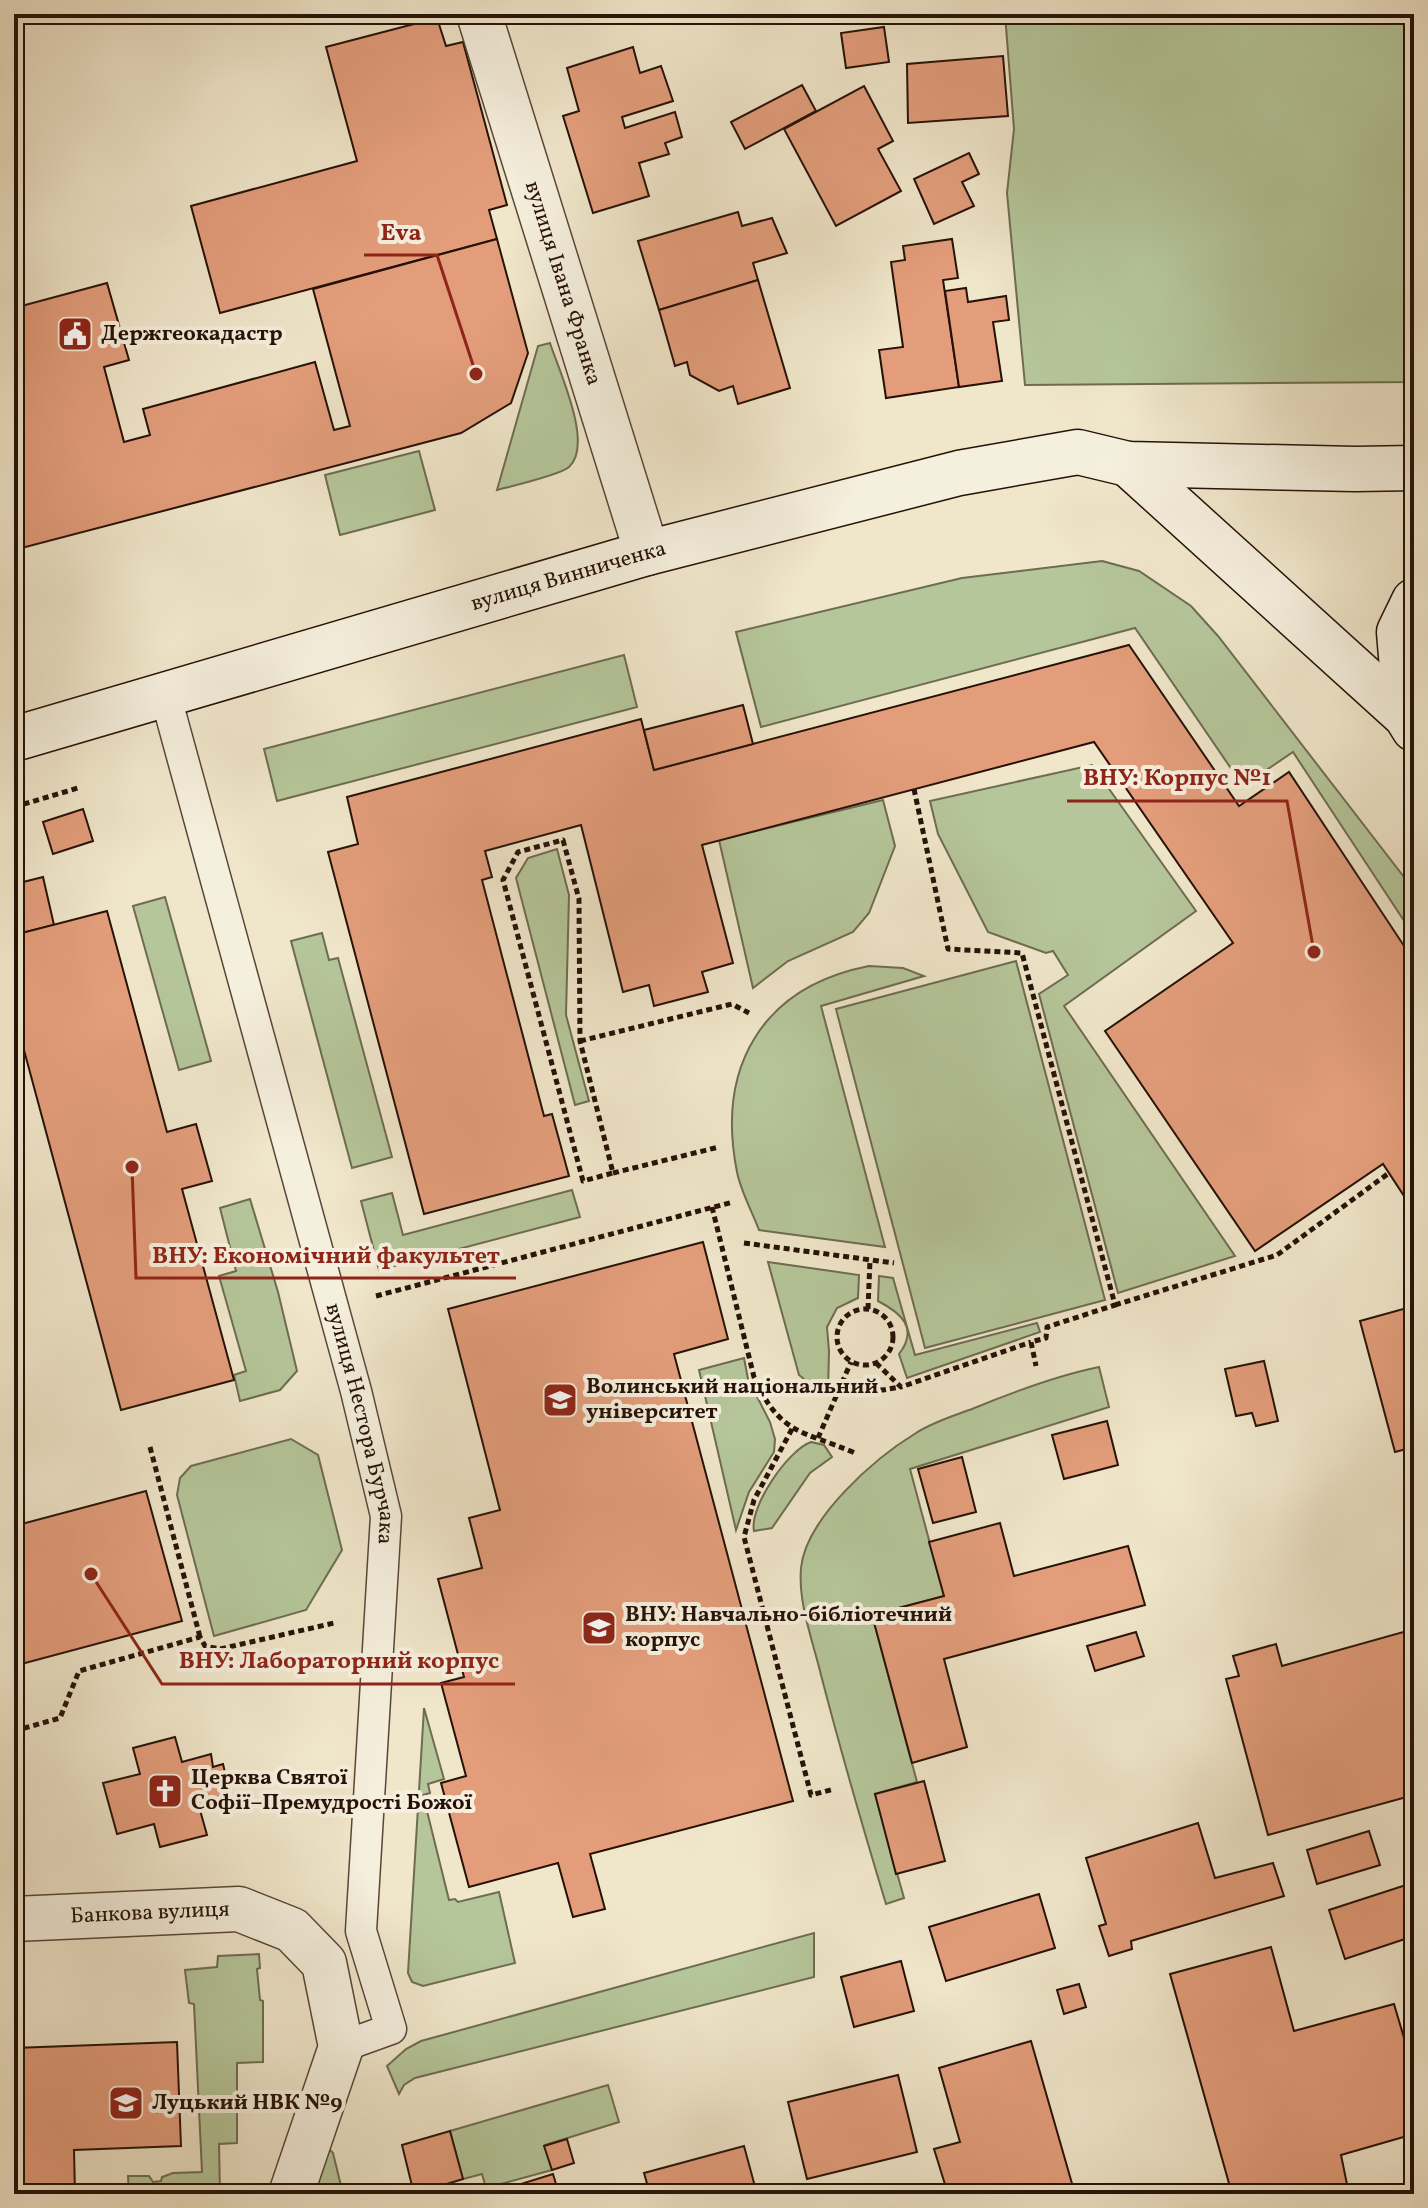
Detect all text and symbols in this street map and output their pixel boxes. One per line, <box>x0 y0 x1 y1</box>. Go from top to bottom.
street label: вулиця Івана Франка <box>516 177 609 389</box>
callout: Eva <box>364 207 437 255</box>
text: Eva <box>380 217 422 251</box>
public building icon: Держгеокадастр <box>56 315 94 353</box>
place label: Держгеокадастр <box>101 319 283 350</box>
street label: вулиця Винниченка <box>467 533 670 619</box>
callout: ВНУ: Корпус №1 <box>1067 753 1287 801</box>
text: ВНУ: Корпус №1 <box>1083 762 1271 796</box>
callout: ВНУ: Економічний факультет <box>136 1230 516 1278</box>
text: ВНУ: Економічний факультет <box>152 1240 500 1274</box>
street label: вулиця Нестора Бурчака <box>317 1300 402 1546</box>
place label: Волинський національний університет <box>586 1372 878 1428</box>
school or university icon: Волинський національний університет <box>541 1381 579 1419</box>
place label: ВНУ: Навчально-бібліотечний корпус <box>625 1600 952 1656</box>
school or university icon: ВНУ: Навчально-бібліотечний корпус <box>580 1609 618 1647</box>
callout: ВНУ: Лабораторний корпус <box>162 1636 515 1684</box>
text: ВНУ: Лабораторний корпус <box>179 1645 499 1679</box>
place label: Церква Святої Софії–Премудрості Божої <box>191 1763 472 1819</box>
church icon: Церква Святої Софії–Премудрості Божої <box>146 1772 184 1810</box>
street label: Банкова вулиця <box>69 1894 230 1932</box>
school or university icon: Луцький НВК №9 <box>107 2084 145 2122</box>
place label: Луцький НВК №9 <box>152 2088 342 2119</box>

